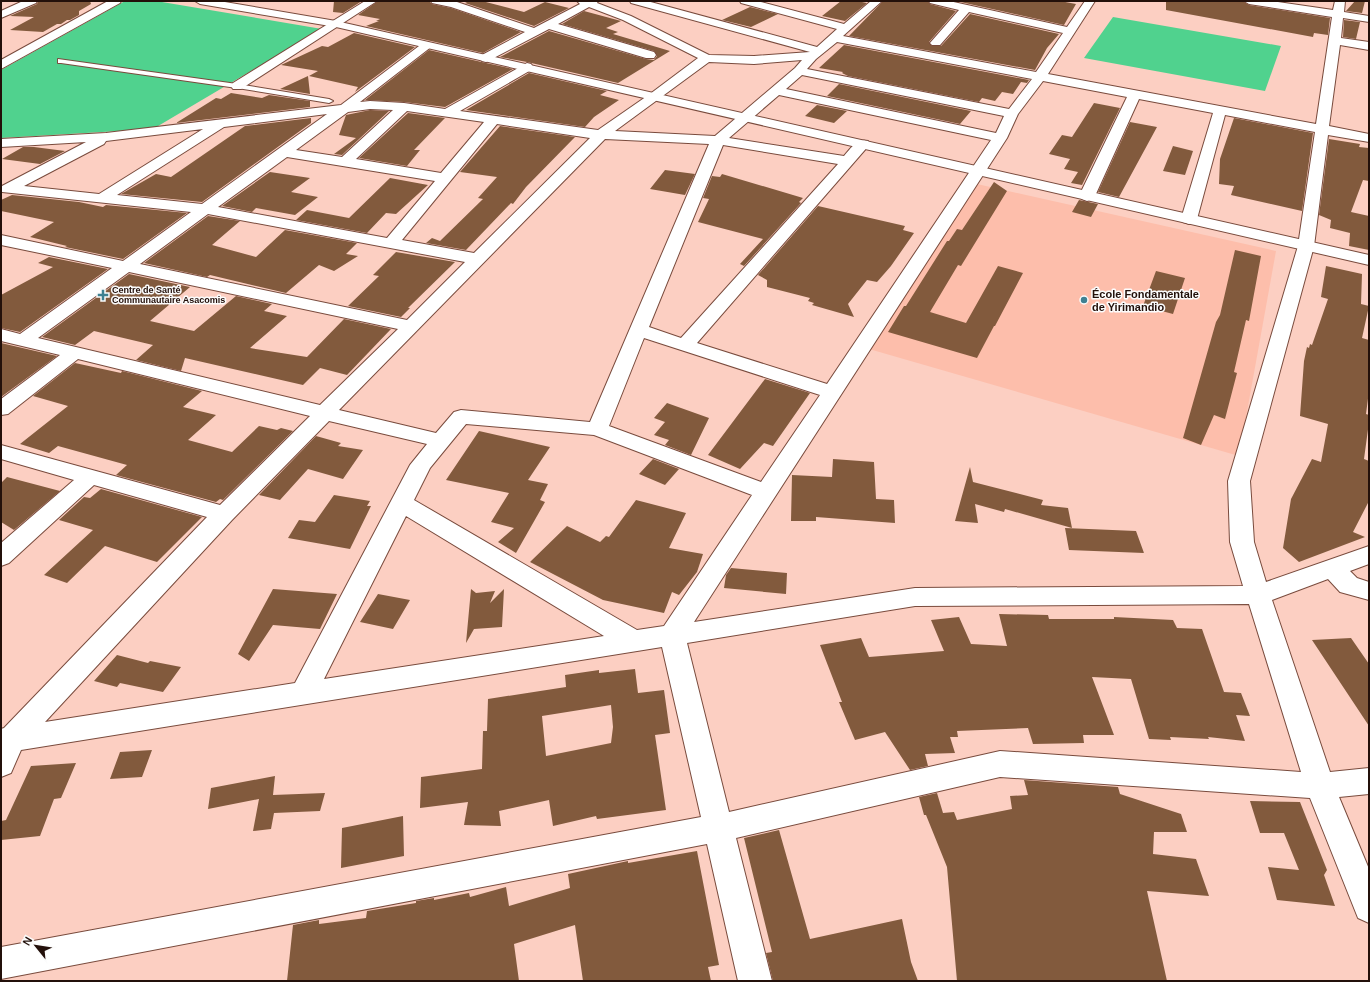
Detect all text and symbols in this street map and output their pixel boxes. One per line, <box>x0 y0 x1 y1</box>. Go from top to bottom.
place label: Centre de Santé Communautaire Asacomis <box>112 285 225 305</box>
place label: École Fondamentale de Yirimandio <box>1092 288 1199 313</box>
marker: Centre de Santé Communautaire Asacomis <box>97 289 109 301</box>
marker: École Fondamentale de Yirimandio <box>1079 295 1089 305</box>
north arrow <box>16 926 56 966</box>
text: N <box>20 935 35 947</box>

